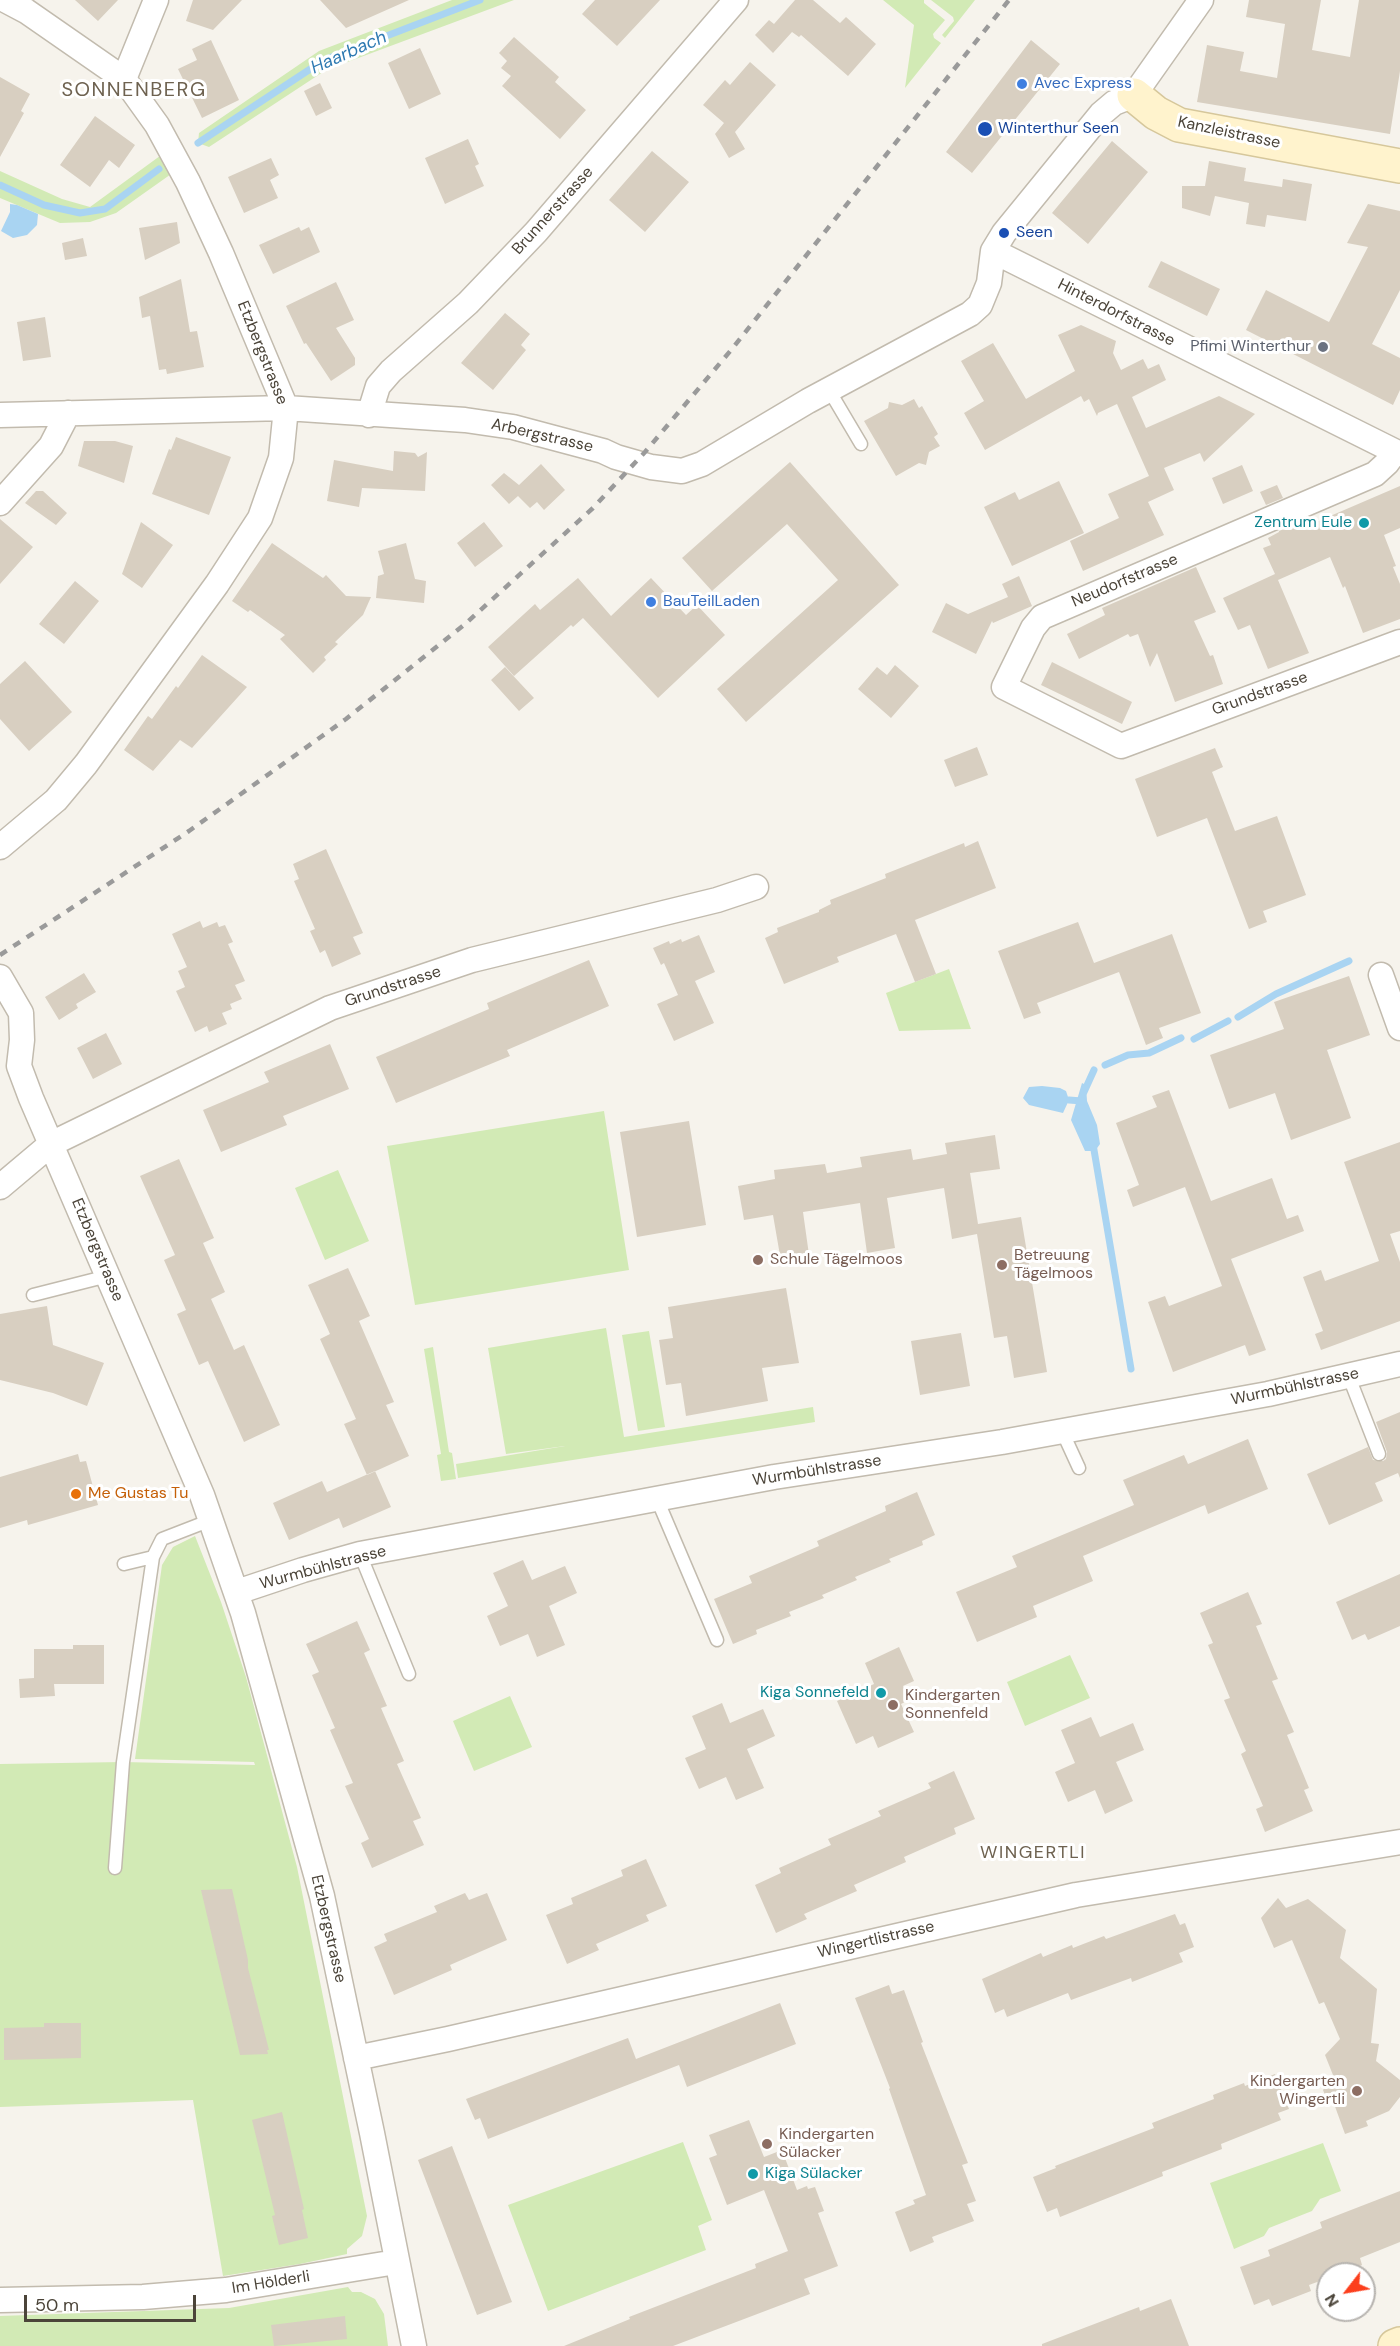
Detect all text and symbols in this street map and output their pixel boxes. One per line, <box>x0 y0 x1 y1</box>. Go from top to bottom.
water label: Haarbach <box>308 27 390 79</box>
place label: Avec Express <box>1034 74 1132 94</box>
marker: Avec Express <box>1015 77 1029 91</box>
district label: SONNENBERG <box>61 79 207 103</box>
street label: Kanzleistrasse <box>1176 113 1282 153</box>
place label: Winterthur Seen <box>998 119 1119 139</box>
marker: Winterthur Seen <box>976 120 994 138</box>
street label: Brunnerstrasse <box>508 163 598 259</box>
place label: Seen <box>1016 223 1053 243</box>
marker: Seen <box>997 226 1011 240</box>
street label: Hinterdorfstrasse <box>1054 275 1178 351</box>
street label: Etzbergstrasse <box>232 298 292 408</box>
place label: Pfimi Winterthur <box>1190 337 1311 357</box>
marker: Pfimi Winterthur <box>1316 340 1330 354</box>
street label: Arbergstrasse <box>489 415 595 457</box>
place label: Zentrum Eule <box>1254 513 1352 533</box>
marker: Zentrum Eule <box>1357 516 1371 530</box>
street label: Neudorfstrasse <box>1069 550 1181 612</box>
place label: BauTeilLaden <box>663 592 760 612</box>
marker: BauTeilLaden <box>644 595 658 609</box>
street label: Grundstrasse <box>1210 668 1310 720</box>
street label: Grundstrasse <box>342 962 444 1012</box>
street label: Etzbergstrasse <box>67 1196 127 1304</box>
place label: Betreuung Tägelmoos <box>1014 1246 1093 1284</box>
place label: Schule Tägelmoos <box>770 1250 903 1270</box>
marker: Schule Tägelmoos <box>751 1253 765 1267</box>
marker: Betreuung Tägelmoos <box>995 1258 1009 1272</box>
street label: Wurmbühlstrasse <box>1229 1364 1361 1410</box>
street label: Wurmbühlstrasse <box>751 1451 883 1491</box>
place label: Me Gustas Tu <box>88 1484 188 1504</box>
marker: Me Gustas Tu <box>69 1487 83 1501</box>
street label: Wurmbühlstrasse <box>258 1542 388 1594</box>
place label: Kiga Sonnefeld <box>760 1683 869 1703</box>
marker: Kiga Sonnefeld <box>874 1686 888 1700</box>
place label: Kindergarten Sonnenfeld <box>905 1686 1000 1724</box>
marker: Kindergarten Sonnenfeld <box>886 1698 900 1712</box>
district label: WINGERTLI <box>980 1842 1086 1864</box>
street label: Etzbergstrasse <box>306 1873 350 1985</box>
street label: Wingertlistrasse <box>816 1917 936 1963</box>
place label: Kindergarten Wingertli <box>1250 2072 1345 2110</box>
marker: Kindergarten Wingertli <box>1350 2084 1364 2098</box>
place label: Kindergarten Sülacker <box>779 2125 874 2163</box>
marker: Kindergarten Sülacker <box>760 2137 774 2151</box>
place label: Kiga Sülacker <box>765 2164 862 2184</box>
marker: Kiga Sülacker <box>746 2167 760 2181</box>
north arrow <box>1316 2262 1376 2322</box>
street label: Im Hölderli <box>231 2267 311 2299</box>
scale bar <box>27 2283 200 2321</box>
text: N <box>1320 2290 1344 2311</box>
text: 50 m <box>35 2293 79 2317</box>

